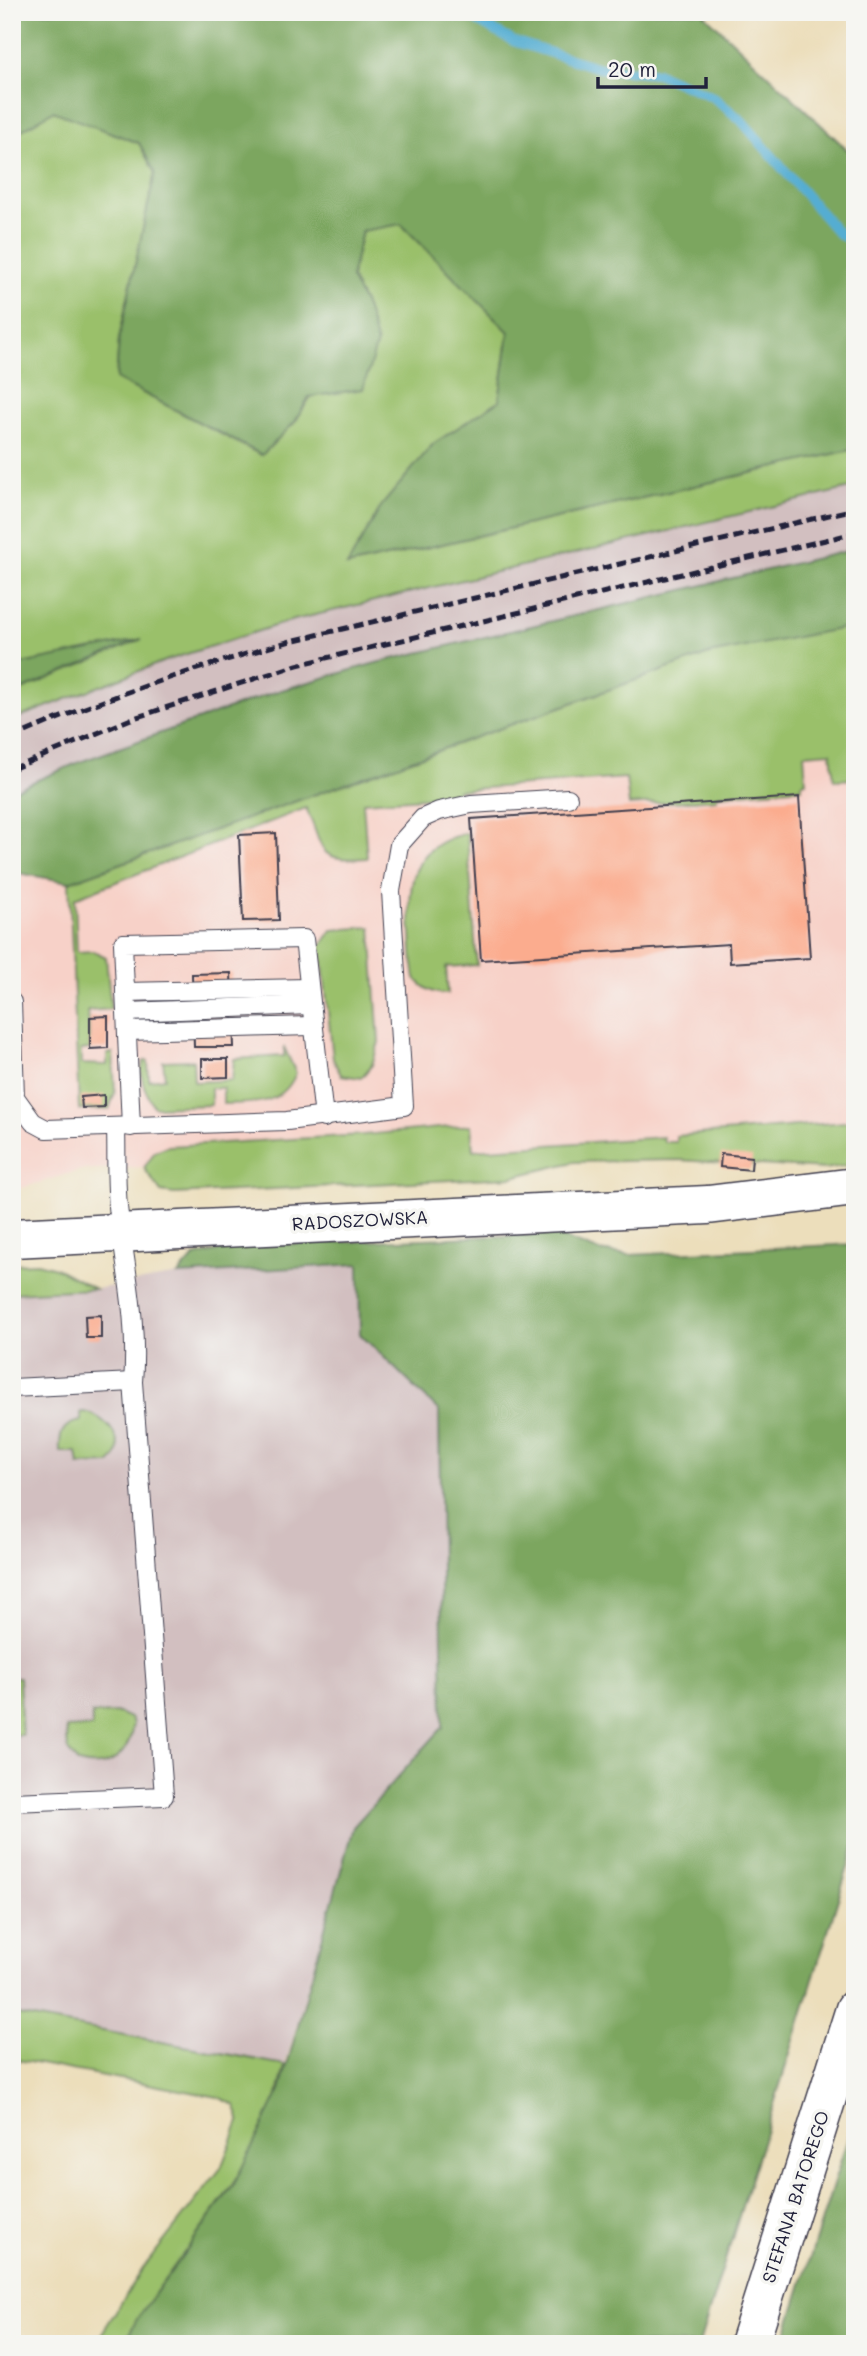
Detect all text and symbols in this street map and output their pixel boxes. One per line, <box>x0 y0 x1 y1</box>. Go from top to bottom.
scale bar <box>598 46 706 90</box>
text: 20 m <box>608 55 656 82</box>
street label: RADOSZOWSKA <box>291 1204 429 1236</box>
street label: STEFANA BATOREGO <box>756 2107 834 2286</box>

